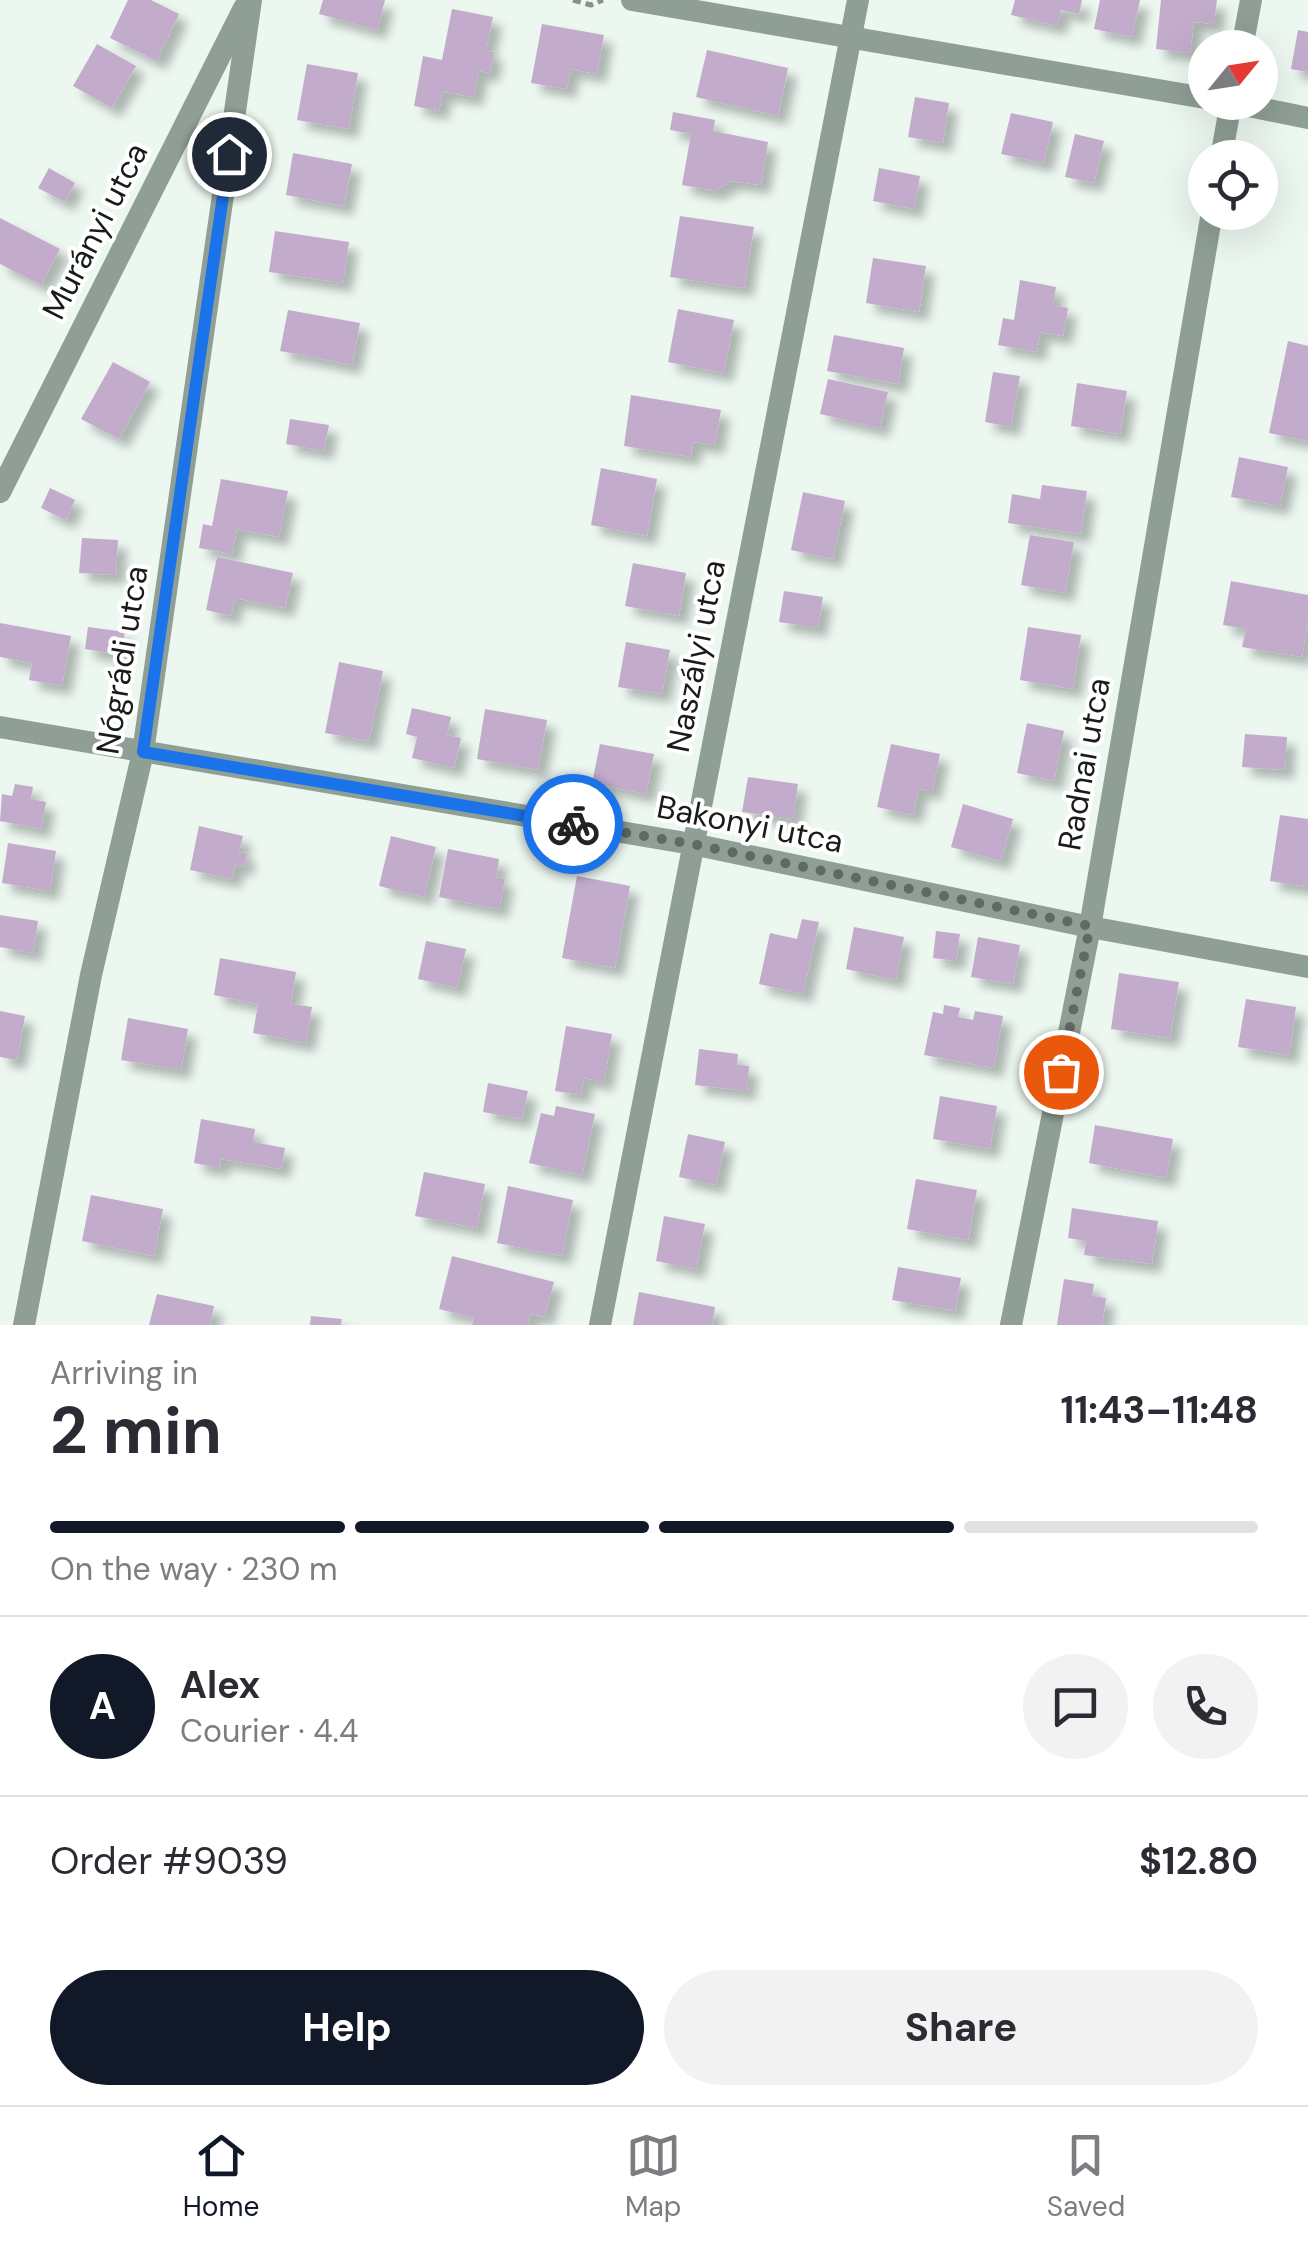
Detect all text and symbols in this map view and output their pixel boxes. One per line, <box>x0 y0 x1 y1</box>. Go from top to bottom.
north arrow <box>1188 30 1278 120</box>
map controls <box>1188 30 1278 230</box>
pin <box>187 112 272 197</box>
icon: home <box>202 127 257 182</box>
street label: Murányi utca <box>33 136 157 326</box>
button: locate <box>1188 140 1278 230</box>
street label: Naszályi utca <box>657 556 735 756</box>
street label: Nógrádi utca <box>86 563 158 757</box>
street label: Radnai utca <box>1048 675 1120 853</box>
courier <box>523 774 623 874</box>
street label: Bakonyi utca <box>653 785 847 863</box>
icon: bike <box>546 797 601 852</box>
pin <box>1019 1030 1104 1115</box>
icon: bag <box>1034 1045 1089 1100</box>
text: Arriving in <box>50 1352 198 1394</box>
text: 11:43–11:48 <box>1061 1385 1258 1435</box>
text: 2 min <box>50 1389 222 1473</box>
text: On the way · 230 m <box>50 1548 337 1590</box>
button: chat <box>1023 1654 1128 1759</box>
button: phone <box>1153 1654 1258 1759</box>
text: Alex <box>180 1660 260 1710</box>
text: A <box>89 1681 116 1731</box>
text: Courier · 4.4 <box>180 1710 358 1752</box>
text: Order #9039 <box>50 1836 288 1886</box>
text: $12.80 <box>1139 1836 1258 1886</box>
button: Help <box>50 1970 644 2085</box>
button: Share <box>664 1970 1258 2085</box>
tab: Home <box>183 2128 259 2225</box>
tab: Map <box>625 2128 681 2225</box>
tab: Saved <box>1047 2128 1125 2225</box>

